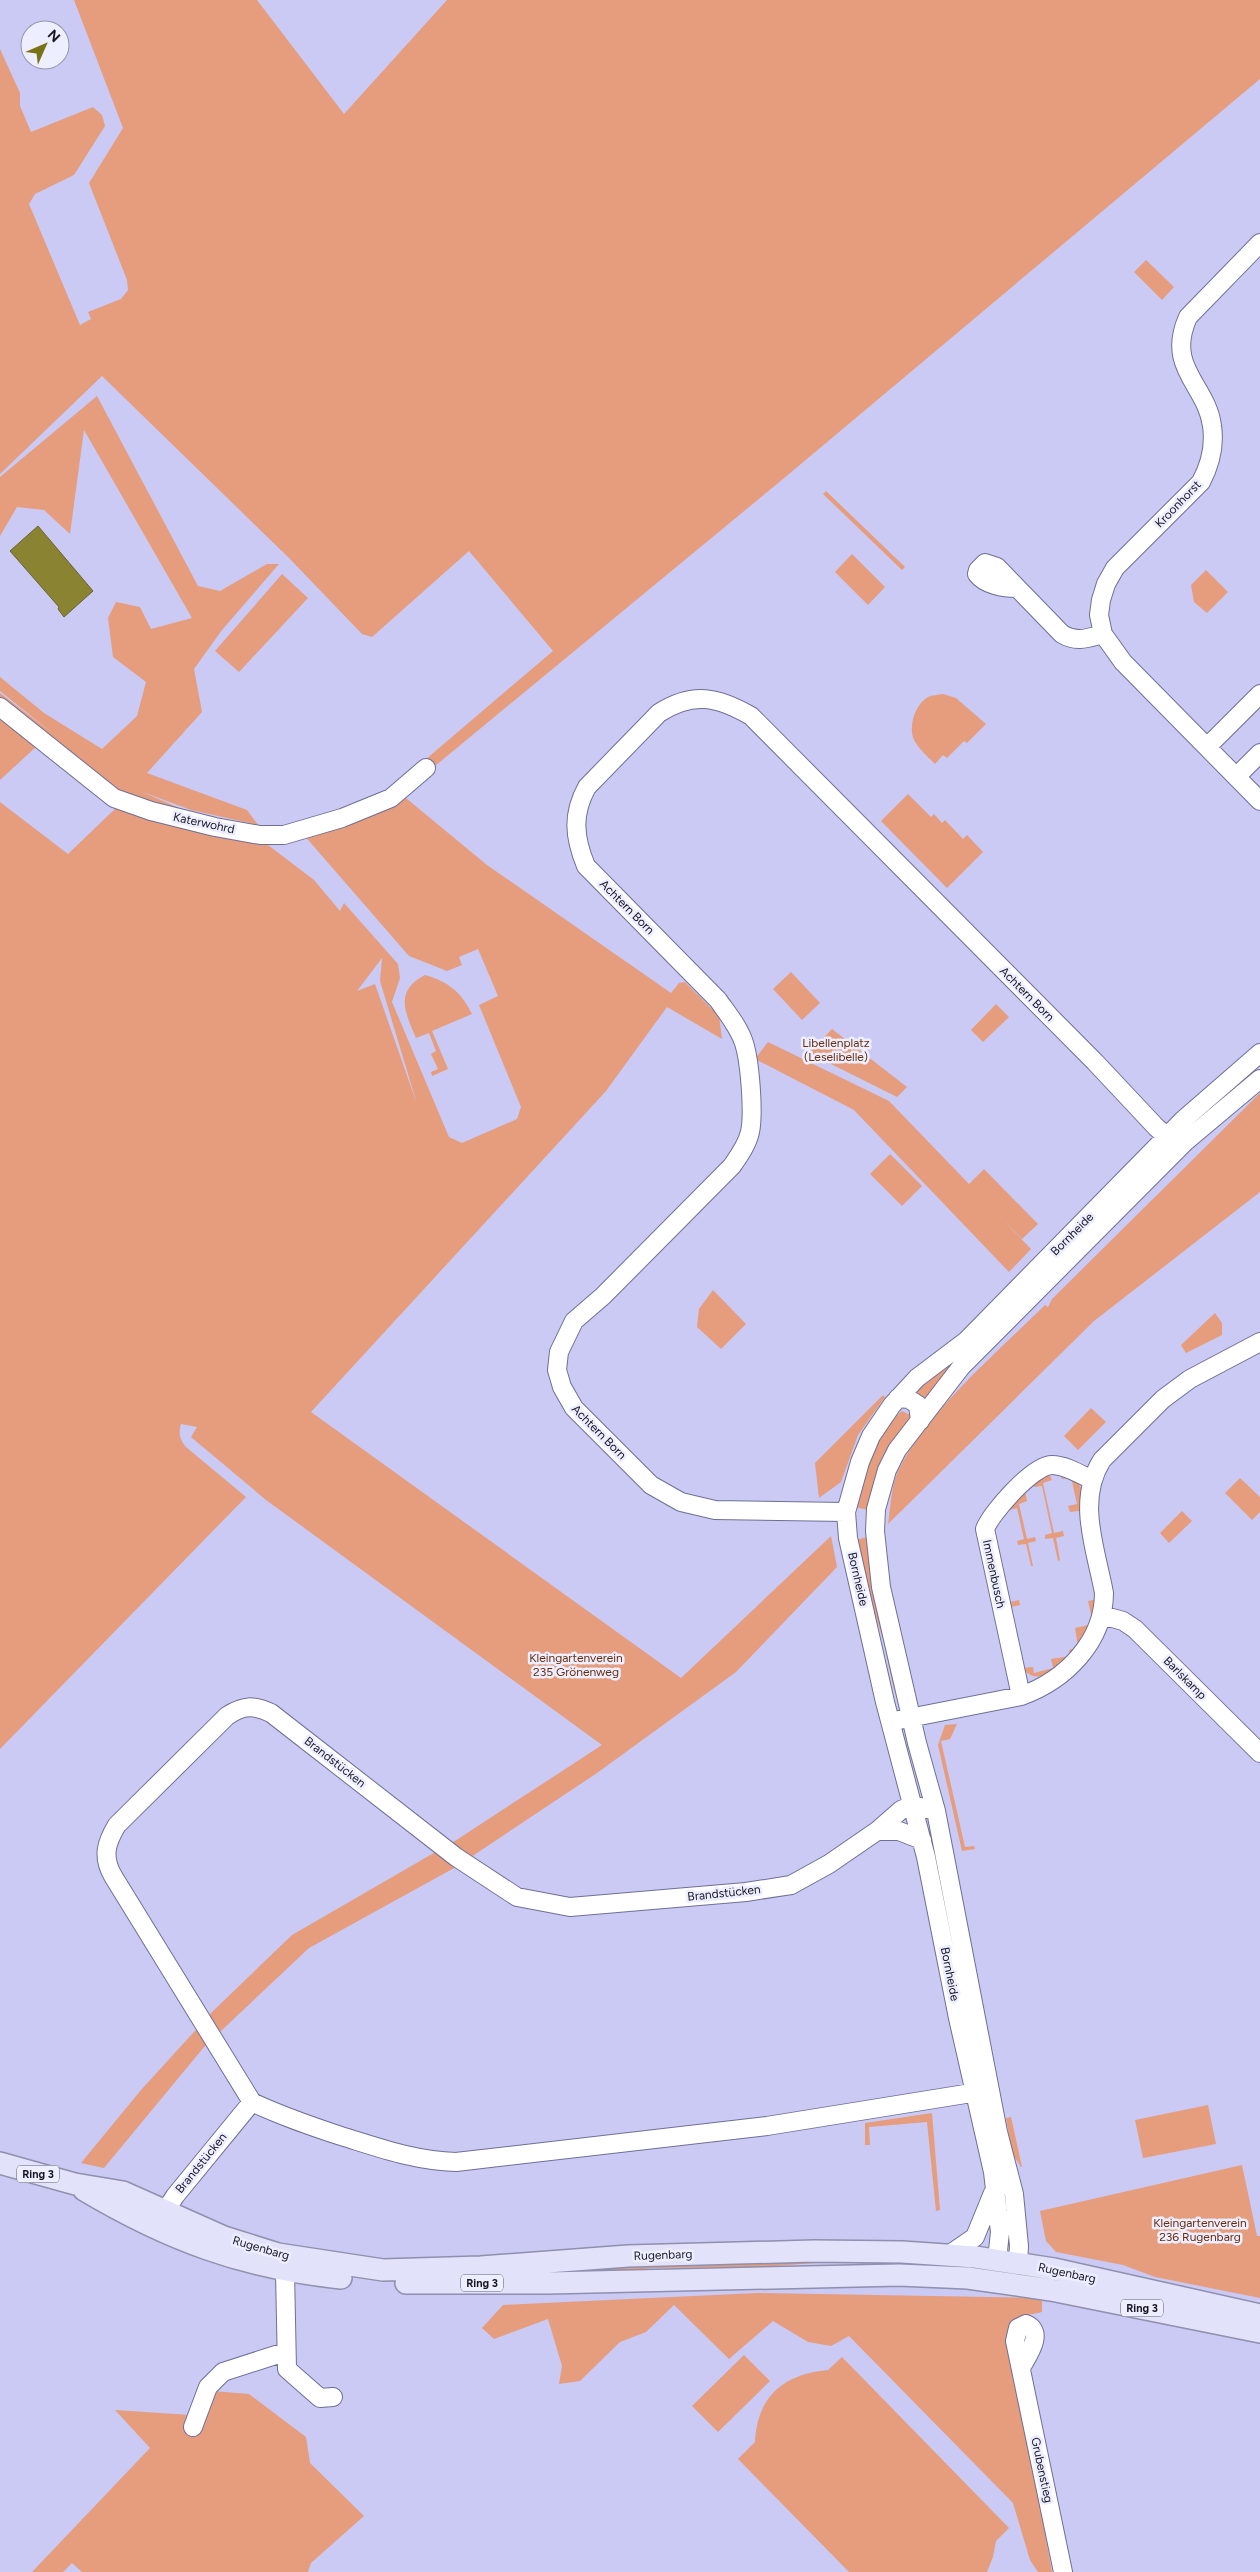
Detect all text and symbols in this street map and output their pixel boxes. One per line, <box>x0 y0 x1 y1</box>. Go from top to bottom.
north arrow <box>20 20 70 70</box>
text: N <box>44 26 64 46</box>
street label: Kroonhorst <box>1152 477 1204 530</box>
street label: Katerwohrd <box>172 810 236 836</box>
street label: Achtern Born <box>597 877 657 937</box>
street label: Achtern Born <box>997 964 1057 1024</box>
park label: Libellenplatz (Leselibelle) <box>802 1036 870 1064</box>
street label: Bornheide <box>1048 1209 1097 1258</box>
street label: Achtern Born <box>569 1402 629 1462</box>
street label: Immenbusch <box>980 1539 1008 1610</box>
street label: Bornheide <box>845 1551 871 1608</box>
park label: Kleingartenverein 235 Grönenweg <box>529 1651 623 1679</box>
street label: Barlskamp <box>1161 1654 1209 1702</box>
street label: Brandstücken <box>302 1734 369 1790</box>
street label: Brandstücken <box>687 1882 762 1904</box>
street label: Bornheide <box>938 1946 962 2003</box>
street label: Brandstücken <box>172 2130 230 2196</box>
road number: Ring 3 <box>17 2166 59 2182</box>
park label: Kleingartenverein 236 Rugenbarg <box>1153 2216 1247 2244</box>
street label: Rugenbarg <box>231 2233 291 2263</box>
street label: Rugenbarg <box>633 2247 693 2263</box>
street label: Rugenbarg <box>1037 2260 1097 2286</box>
road number: Ring 3 <box>461 2274 503 2292</box>
road number: Ring 3 <box>1121 2300 1163 2316</box>
street label: Grubenstieg <box>1028 2436 1056 2504</box>

